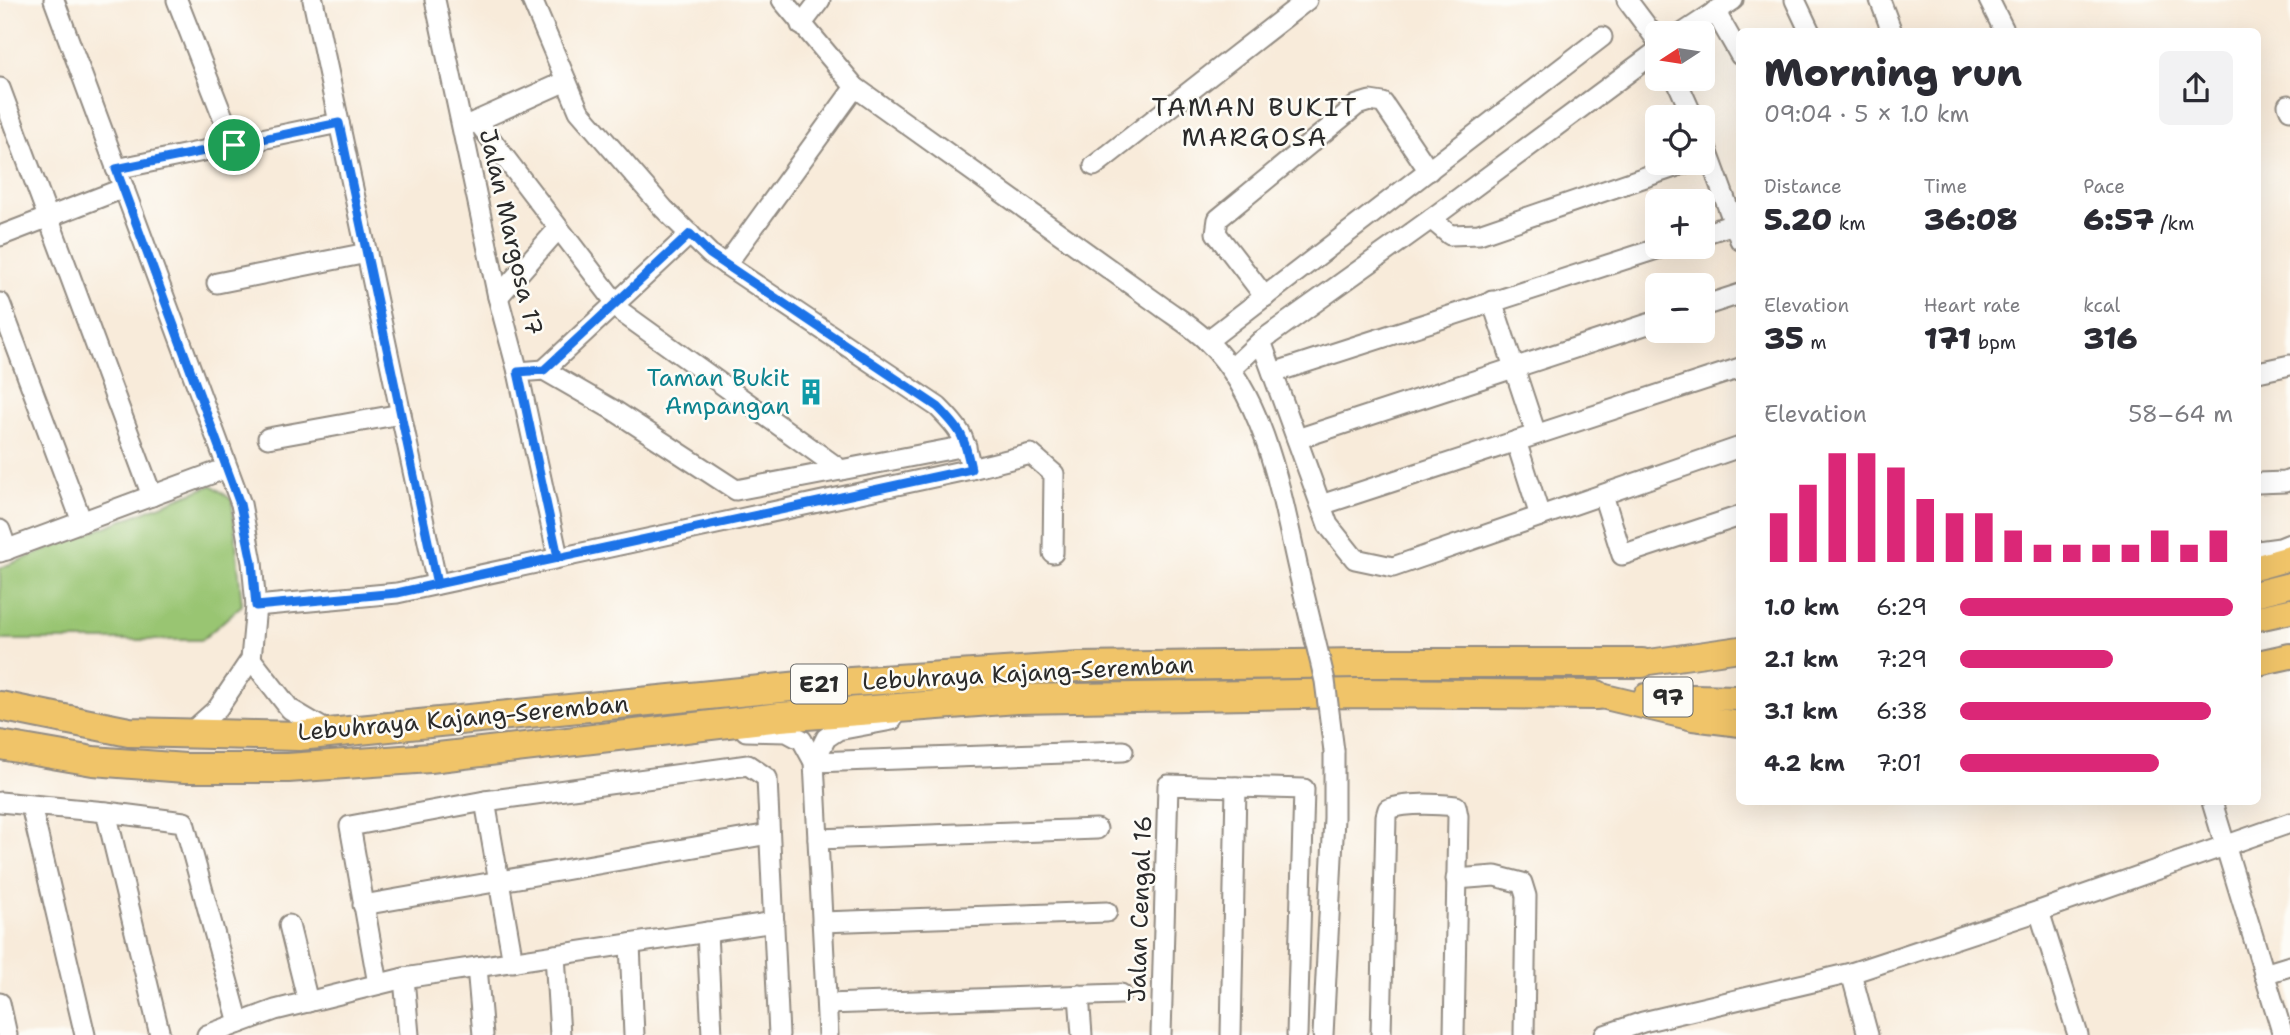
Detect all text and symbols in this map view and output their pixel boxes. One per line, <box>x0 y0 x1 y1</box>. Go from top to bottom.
north arrow <box>1645 21 1715 91</box>
map controls <box>1645 21 1715 343</box>
text: Morning run <box>1764 47 2022 98</box>
button: share <box>2159 51 2233 125</box>
district label: TAMAN BUKIT MARGOSA <box>1151 89 1359 154</box>
text: 09:04 · 5 × 1.0 km <box>1764 99 1969 129</box>
button: locate <box>1645 105 1715 175</box>
pin <box>204 115 264 175</box>
icon: arrive <box>215 126 253 164</box>
street label: Jalan Margosa 17 <box>472 126 550 338</box>
text: Distance <box>1764 174 1842 199</box>
text: Time <box>1924 174 1967 199</box>
text: Pace <box>2083 174 2125 199</box>
button: + <box>1645 189 1715 259</box>
text: 5.20 <box>1764 199 1832 240</box>
text: 36:08 <box>1924 199 2017 240</box>
text: 6:57 <box>2083 199 2154 240</box>
text: km <box>1832 211 1866 236</box>
text: /km <box>2154 211 2194 236</box>
button: − <box>1645 273 1715 343</box>
text: Elevation <box>1764 293 1849 318</box>
text: Heart rate <box>1924 293 2020 318</box>
text: kcal <box>2083 293 2120 318</box>
text: 35 <box>1764 318 1804 359</box>
text: 171 <box>1924 318 1972 359</box>
text: 316 <box>2083 318 2137 359</box>
text: m <box>1804 330 1827 355</box>
text: bpm <box>1972 330 2016 355</box>
place label: Taman Bukit Ampangan <box>647 362 790 422</box>
building icon: Taman Bukit Ampangan <box>796 377 826 407</box>
text: Elevation <box>1764 399 1867 429</box>
text: 58–64 m <box>2128 399 2233 429</box>
text: 1.0 km <box>1764 592 1839 622</box>
text: 6:29 <box>1876 592 1927 622</box>
text: 2.1 km <box>1764 644 1838 674</box>
text: 7:29 <box>1876 644 1927 674</box>
street label: Lebuhraya Kajang-Seremban <box>861 648 1195 698</box>
road number: E21 <box>791 664 847 704</box>
road number: 97 <box>1644 678 1692 716</box>
street label: Lebuhraya Kajang-Seremban <box>296 688 630 748</box>
text: 3.1 km <box>1764 696 1838 726</box>
text: 6:38 <box>1876 696 1928 726</box>
text: 4.2 km <box>1764 748 1845 778</box>
text: 7:01 <box>1876 748 1922 778</box>
street label: Jalan Cengal 16 <box>1121 815 1159 1003</box>

